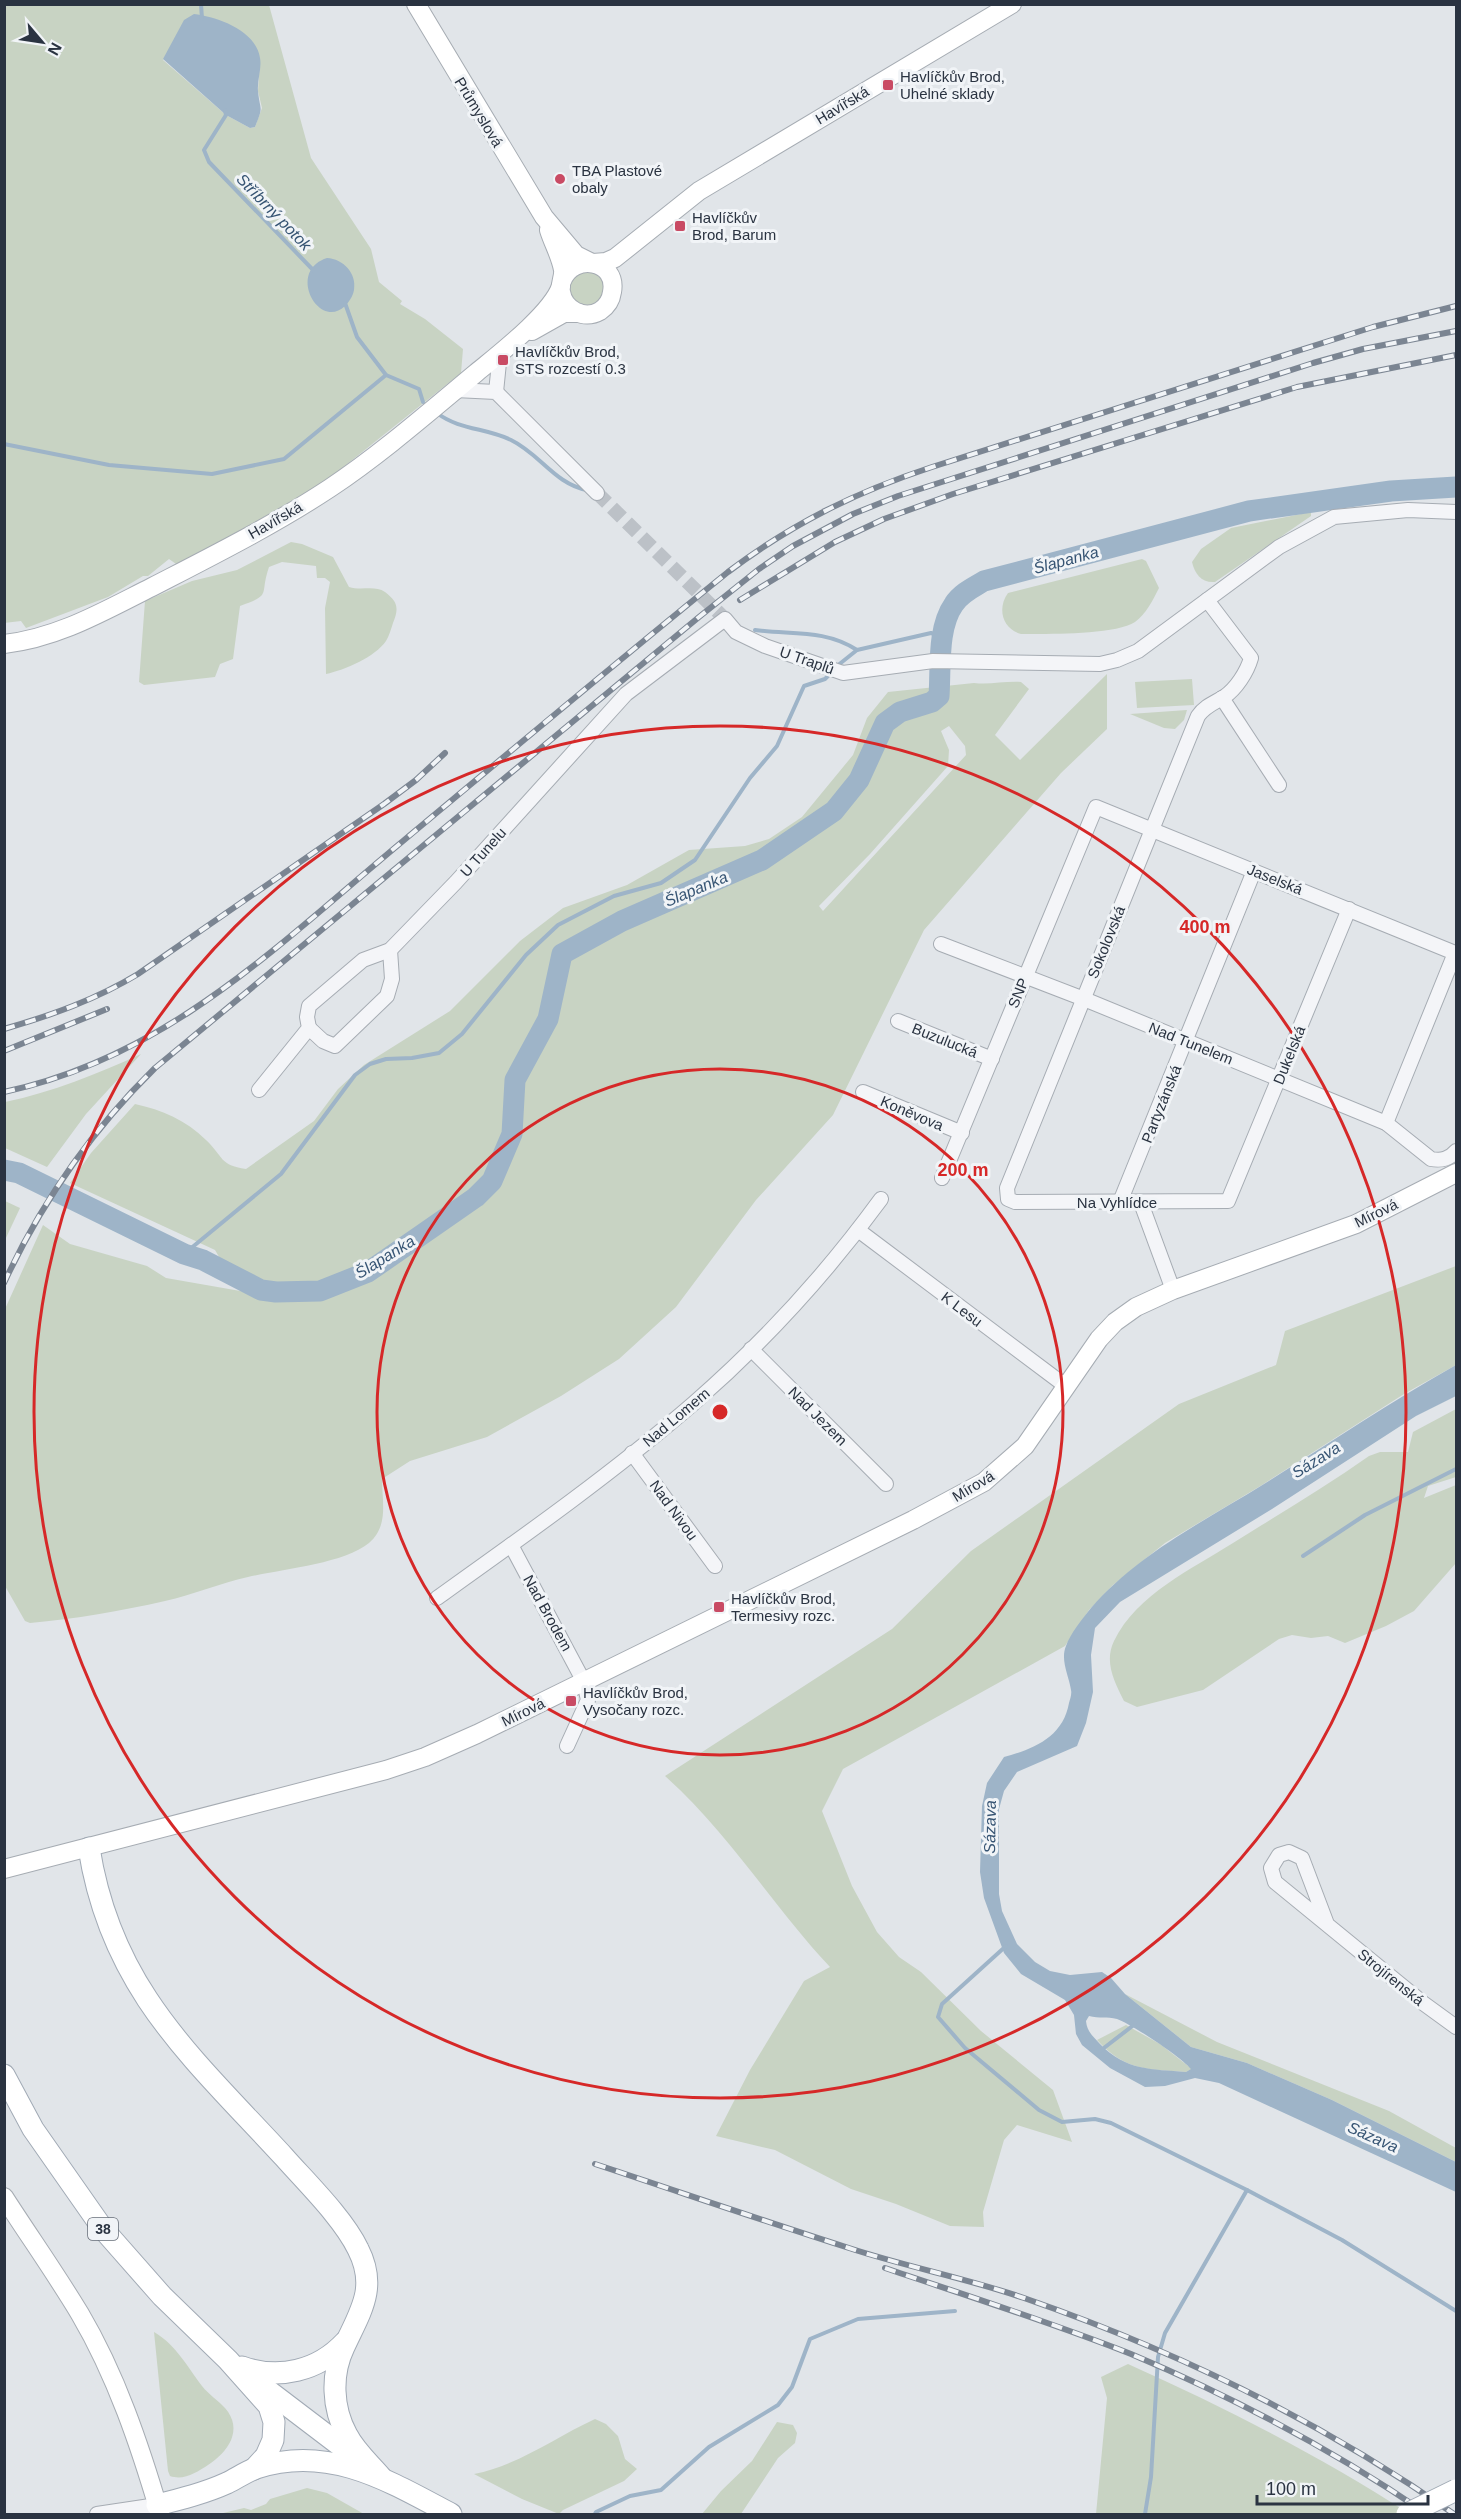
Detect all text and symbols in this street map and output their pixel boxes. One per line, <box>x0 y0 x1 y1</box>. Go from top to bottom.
north arrow <box>12 12 72 72</box>
text: N <box>44 40 65 58</box>
place label: Havlíčkův Brod, Uhelné sklady <box>900 68 1005 102</box>
street label: Průmyslová <box>452 74 507 151</box>
marker: Havlíčkův Brod, Uhelné sklady <box>881 78 895 92</box>
street label: Havířská <box>812 82 872 128</box>
place label: TBA Plastové obaly <box>572 162 662 196</box>
water label: Stříbrný potok <box>233 170 315 254</box>
marker: TBA Plastové obaly <box>553 172 567 186</box>
place label: Havlíčkův Brod, Barum <box>692 209 776 243</box>
marker: Havlíčkův Brod, Barum <box>673 219 687 233</box>
place label: Havlíčkův Brod, STS rozcestí 0.3 <box>515 343 626 377</box>
marker: Havlíčkův Brod, STS rozcestí 0.3 <box>496 353 510 367</box>
street label: Havířská <box>245 498 305 542</box>
water label: Šlapanka <box>1031 542 1101 577</box>
street label: U Traplů <box>777 643 837 677</box>
street label: U Tunelu <box>457 824 509 880</box>
street label: Jaselská <box>1245 860 1306 898</box>
water label: Šlapanka <box>662 867 730 910</box>
street label: Sokolovská <box>1084 903 1128 981</box>
text: 400 m <box>1179 917 1231 937</box>
street label: SNP <box>1004 976 1032 1010</box>
street label: Nad Tunelem <box>1146 1018 1236 1068</box>
street label: Buzulucká <box>910 1019 981 1061</box>
street label: Dukelská <box>1270 1023 1309 1087</box>
street label: Partyzánská <box>1138 1062 1185 1145</box>
street label: Koněvova <box>878 1092 947 1134</box>
text: 200 m <box>937 1160 989 1180</box>
street label: Na Vyhlídce <box>1077 1194 1157 1211</box>
street label: Mírová <box>1352 1195 1401 1231</box>
water label: Šlapanka <box>352 1231 418 1282</box>
street label: K Lesu <box>938 1288 986 1330</box>
street label: Nad Jezem <box>785 1383 851 1449</box>
street label: Nad Lomem <box>639 1384 713 1450</box>
centre of rings <box>710 1402 730 1422</box>
water label: Sázava <box>1289 1439 1343 1481</box>
street label: Mírová <box>949 1467 998 1505</box>
street label: Nad Nivou <box>647 1477 701 1543</box>
street label: Nad Brodem <box>520 1572 576 1654</box>
place label: Havlíčkův Brod, Termesivy rozc. <box>731 1590 836 1624</box>
marker: Havlíčkův Brod, Termesivy rozc. <box>712 1600 726 1614</box>
place label: Havlíčkův Brod, Vysočany rozc. <box>583 1684 688 1718</box>
street label: Mírová <box>499 1694 548 1730</box>
marker: Havlíčkův Brod, Vysočany rozc. <box>564 1694 578 1708</box>
water label: Sázava <box>981 1800 999 1854</box>
street label: Strojírenská <box>1355 1945 1428 2009</box>
water label: Sázava <box>1345 2118 1401 2156</box>
road number: 38 <box>88 2218 118 2240</box>
scale bar <box>1257 2468 1428 2506</box>
text: 100 m <box>1266 2479 1316 2499</box>

